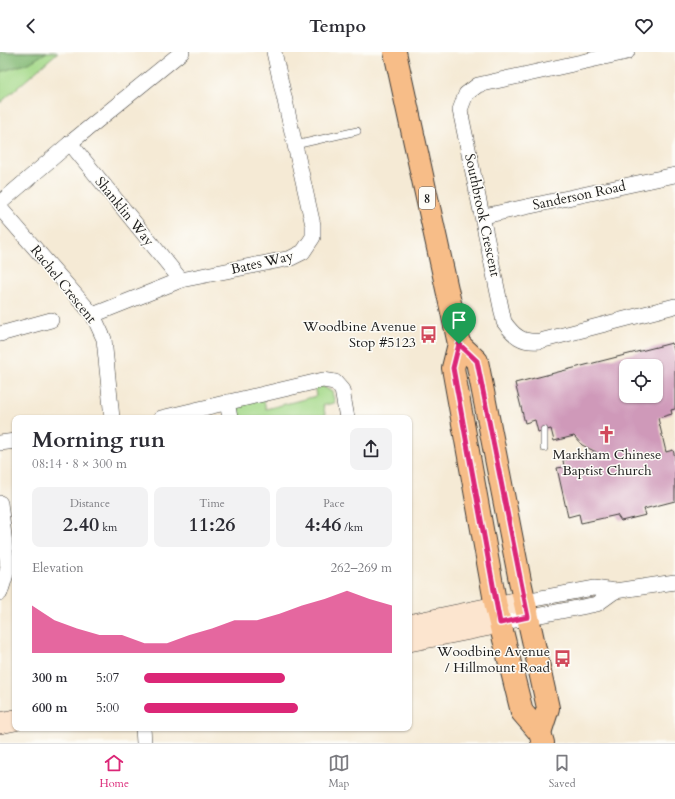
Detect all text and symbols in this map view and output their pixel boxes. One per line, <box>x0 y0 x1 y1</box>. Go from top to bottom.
text: Tempo <box>309 14 366 39</box>
icon: back <box>20 15 42 37</box>
icon: heart <box>633 15 655 37</box>
street label: Southbrook Crescent <box>460 152 505 279</box>
street label: Shanklin Way <box>91 173 159 251</box>
street label: Sanderson Road <box>531 176 628 215</box>
road number: 8 <box>419 187 435 209</box>
street label: Rachel Crescent <box>26 241 101 328</box>
street label: Bates Way <box>229 246 296 279</box>
pin <box>442 303 476 344</box>
icon: arrive <box>448 309 470 331</box>
place label: Woodbine Avenue Stop #5123 <box>302 317 416 352</box>
bus stop icon: Woodbine Avenue Stop #5123 <box>419 324 439 344</box>
map controls <box>619 359 663 403</box>
button: locate <box>619 359 663 403</box>
church icon: Markham Chinese Baptist Church <box>597 424 617 444</box>
text: Morning run <box>32 425 165 455</box>
button: share <box>350 428 392 470</box>
place label: Markham Chinese Baptist Church <box>553 445 661 480</box>
text: 08:14 · 8 × 300 m <box>32 455 127 473</box>
text: Distance <box>70 496 110 511</box>
text: Time <box>199 496 225 511</box>
text: Pace <box>323 496 345 511</box>
text: 2.40 <box>63 511 99 538</box>
text: 11:26 <box>189 511 235 538</box>
text: 4:46 <box>305 511 341 538</box>
text: km <box>99 520 117 535</box>
text: /km <box>341 520 363 535</box>
text: Elevation <box>32 559 84 577</box>
text: 262–269 m <box>330 559 392 577</box>
place label: Woodbine Avenue / Hillmount Road <box>436 642 551 677</box>
bus stop icon: Woodbine Avenue / Hillmount Road <box>553 649 573 669</box>
text: 300 m <box>32 669 67 687</box>
text: 5:07 <box>96 669 119 687</box>
text: 600 m <box>32 699 67 717</box>
text: 5:00 <box>96 699 119 717</box>
tab: Home <box>99 752 129 791</box>
tab: Map <box>328 752 350 791</box>
tab: Saved <box>549 752 576 791</box>

